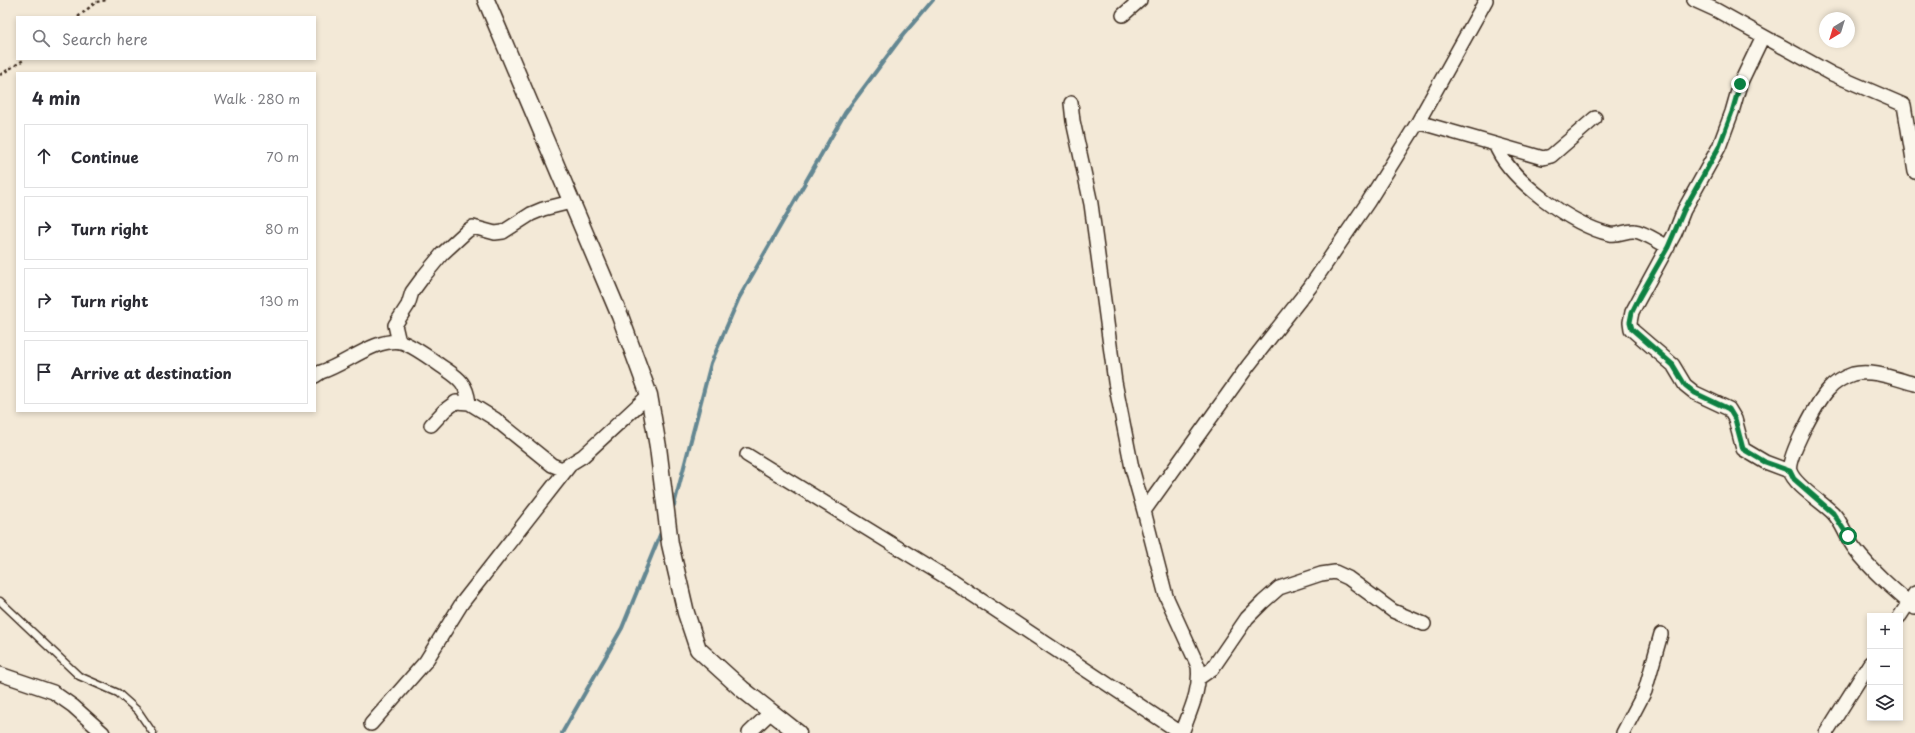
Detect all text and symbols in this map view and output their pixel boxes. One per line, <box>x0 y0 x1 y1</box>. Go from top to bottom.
north arrow <box>1819 12 1855 48</box>
search box <box>16 16 316 60</box>
icon: search <box>30 27 52 49</box>
text: Search here <box>62 27 148 50</box>
route end <box>1731 75 1749 93</box>
text: 4 min <box>32 85 80 111</box>
text: Walk · 280 m <box>213 89 300 108</box>
icon: ahead <box>33 145 55 167</box>
text: Continue <box>71 145 139 168</box>
text: 70 m <box>266 147 299 166</box>
icon: right <box>33 217 55 239</box>
text: Turn right <box>71 217 148 240</box>
text: 80 m <box>265 219 299 238</box>
icon: right <box>33 289 55 311</box>
text: Turn right <box>71 289 148 312</box>
text: 130 m <box>260 291 299 310</box>
icon: arrive <box>33 361 55 383</box>
text: Arrive at destination <box>71 361 232 384</box>
route start <box>1839 527 1857 545</box>
map controls <box>1867 613 1903 721</box>
button: + <box>1867 613 1903 649</box>
button: − <box>1867 649 1903 685</box>
button: layers <box>1867 685 1903 721</box>

